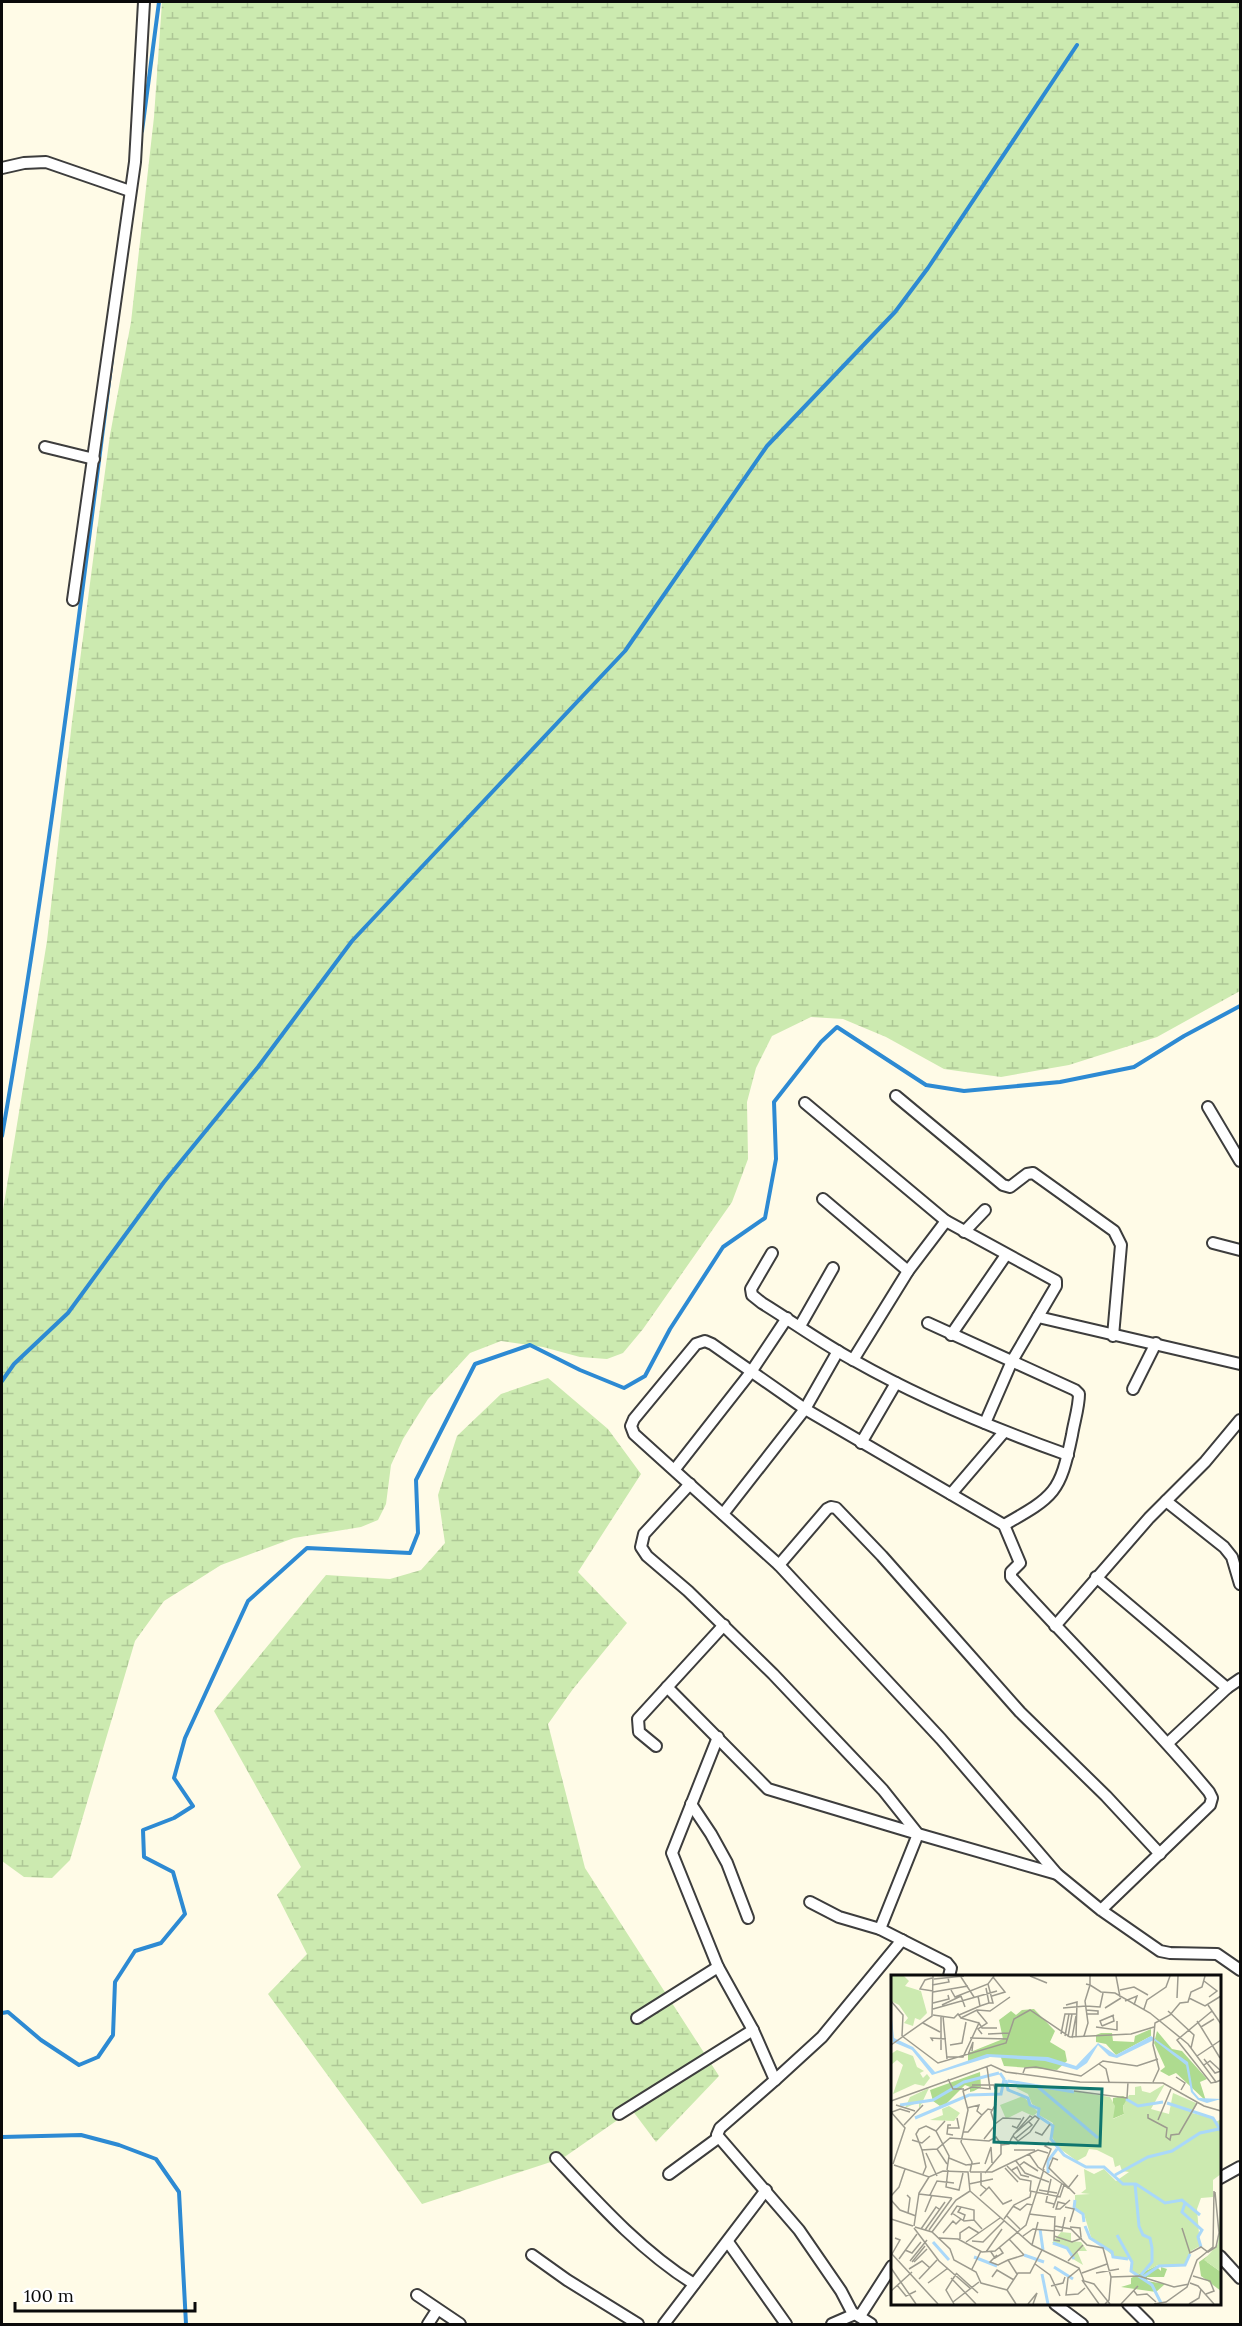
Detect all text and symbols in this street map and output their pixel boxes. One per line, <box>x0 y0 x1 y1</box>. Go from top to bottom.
inset map <box>891 1975 1221 2305</box>
scale bar <box>15 2275 195 2313</box>
text: 100 m <box>24 2284 74 2307</box>

